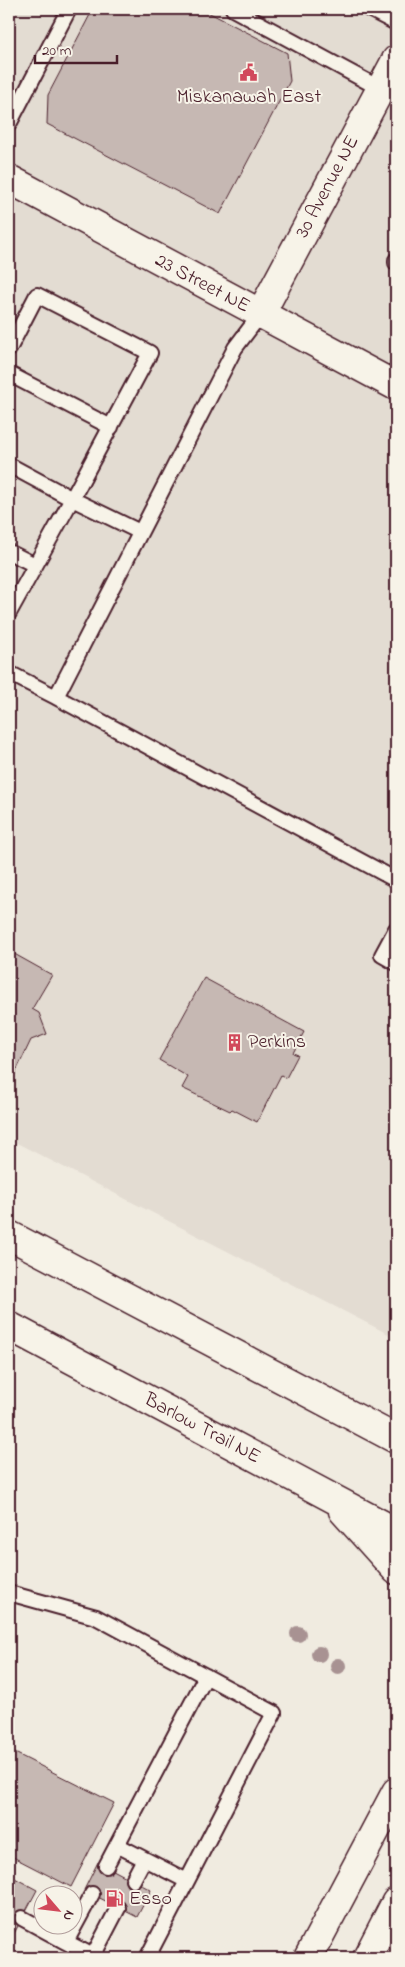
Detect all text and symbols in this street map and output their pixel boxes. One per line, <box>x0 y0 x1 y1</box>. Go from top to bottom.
scale bar <box>35 32 118 64</box>
text: 20 m <box>42 40 72 62</box>
public building icon: Miskanawah East <box>239 63 259 83</box>
place label: Miskanawah East <box>177 83 321 112</box>
street label: 30 Avenue NE <box>289 131 367 243</box>
street label: 23 Street NE <box>149 247 255 321</box>
place label: Perkins <box>248 1028 306 1057</box>
building icon: Perkins <box>224 1032 244 1052</box>
street label: Barlow Trail NE <box>138 1386 265 1472</box>
north arrow <box>32 1884 82 1934</box>
place label: Esso <box>129 1885 172 1914</box>
fuel station icon: Esso <box>105 1889 125 1909</box>
text: N <box>57 1906 80 1925</box>

